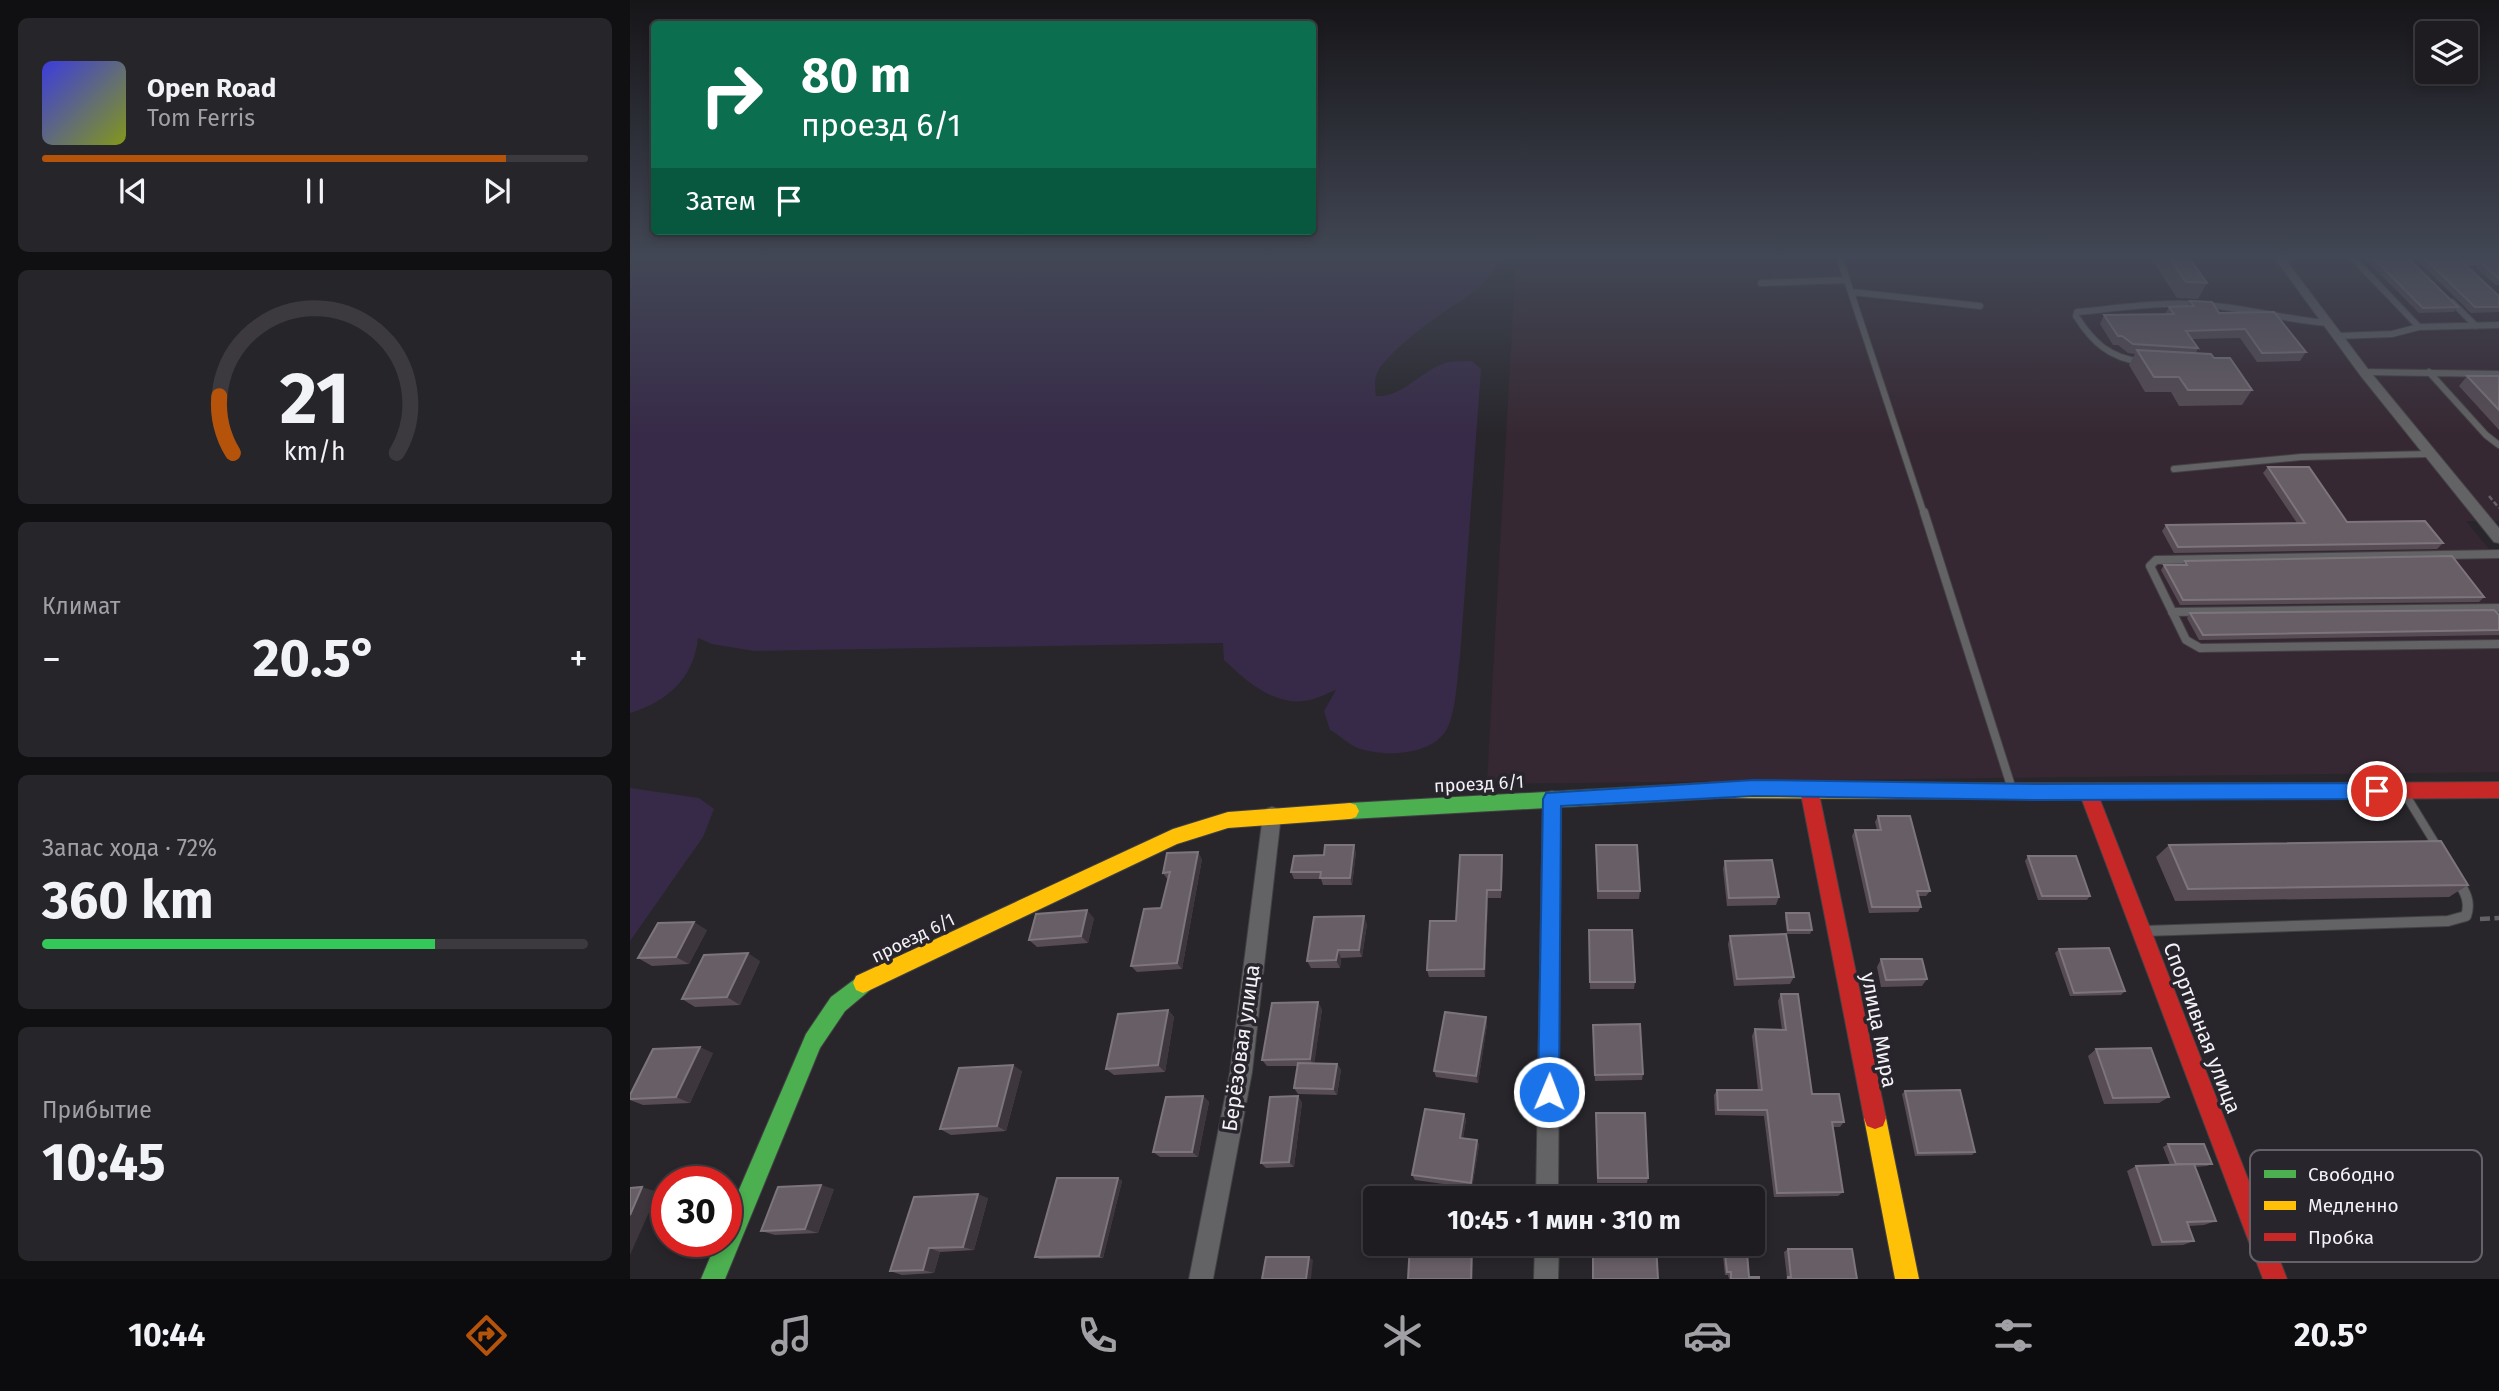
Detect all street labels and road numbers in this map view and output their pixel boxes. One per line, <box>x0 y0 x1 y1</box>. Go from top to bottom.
street label: проезд 6/1 <box>1433 771 1525 797</box>
street label: проезд 6/1 <box>868 908 958 968</box>
street label: Спортивная улица <box>2157 939 2247 1117</box>
street label: Берёзовая улица <box>1216 963 1266 1133</box>
street label: улица Мира <box>1855 970 1903 1090</box>

